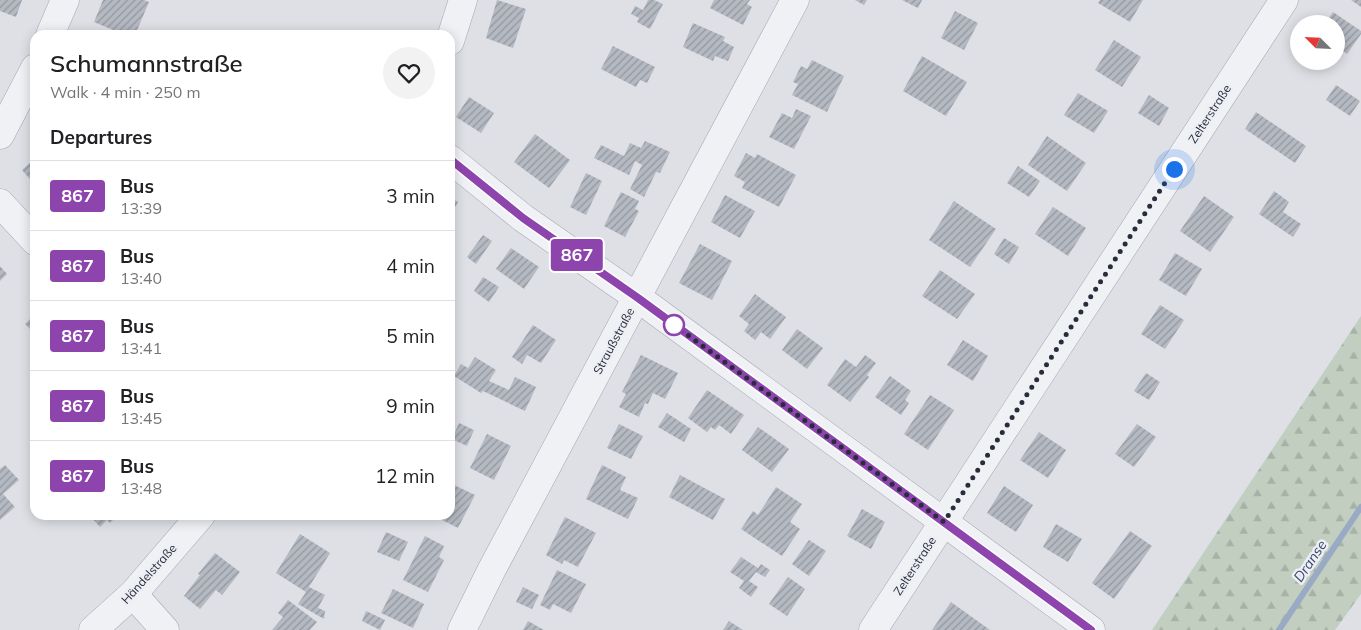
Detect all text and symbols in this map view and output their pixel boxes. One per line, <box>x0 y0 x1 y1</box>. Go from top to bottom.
north arrow <box>1290 15 1345 70</box>
map controls <box>1290 15 1345 70</box>
button: heart <box>383 47 435 99</box>
text: Schumannstraße <box>50 48 243 78</box>
text: Walk · 4 min · 250 m <box>50 82 201 102</box>
street label: Zelterstraße <box>1185 82 1234 146</box>
text: Departures <box>50 125 152 149</box>
your location <box>1162 157 1187 182</box>
text: Bus <box>120 174 154 198</box>
text: 867 <box>61 184 94 207</box>
text: 3 min <box>386 184 435 208</box>
text: 13:39 <box>120 198 162 218</box>
line badge: 867 <box>548 239 606 271</box>
text: 867 <box>561 243 593 266</box>
text: Bus <box>120 244 154 268</box>
text: 867 <box>61 254 94 277</box>
text: 4 min <box>386 254 435 278</box>
text: 13:40 <box>120 268 162 288</box>
street label: Straußstraße <box>590 305 637 377</box>
text: Bus <box>120 314 154 338</box>
unlabelled marker <box>663 314 685 336</box>
text: 867 <box>61 324 94 347</box>
text: 5 min <box>386 324 435 348</box>
text: 13:41 <box>120 338 162 358</box>
text: Bus <box>120 384 154 408</box>
text: 867 <box>61 394 94 417</box>
text: 9 min <box>386 394 435 418</box>
text: 13:45 <box>120 408 162 428</box>
text: Bus <box>120 454 154 478</box>
text: 867 <box>61 464 94 487</box>
text: 12 min <box>375 464 435 488</box>
text: 13:48 <box>120 478 162 498</box>
street label: Zelterstraße <box>890 534 939 598</box>
water label: Dranse <box>1289 536 1331 585</box>
street label: Händelstraße <box>118 541 180 607</box>

